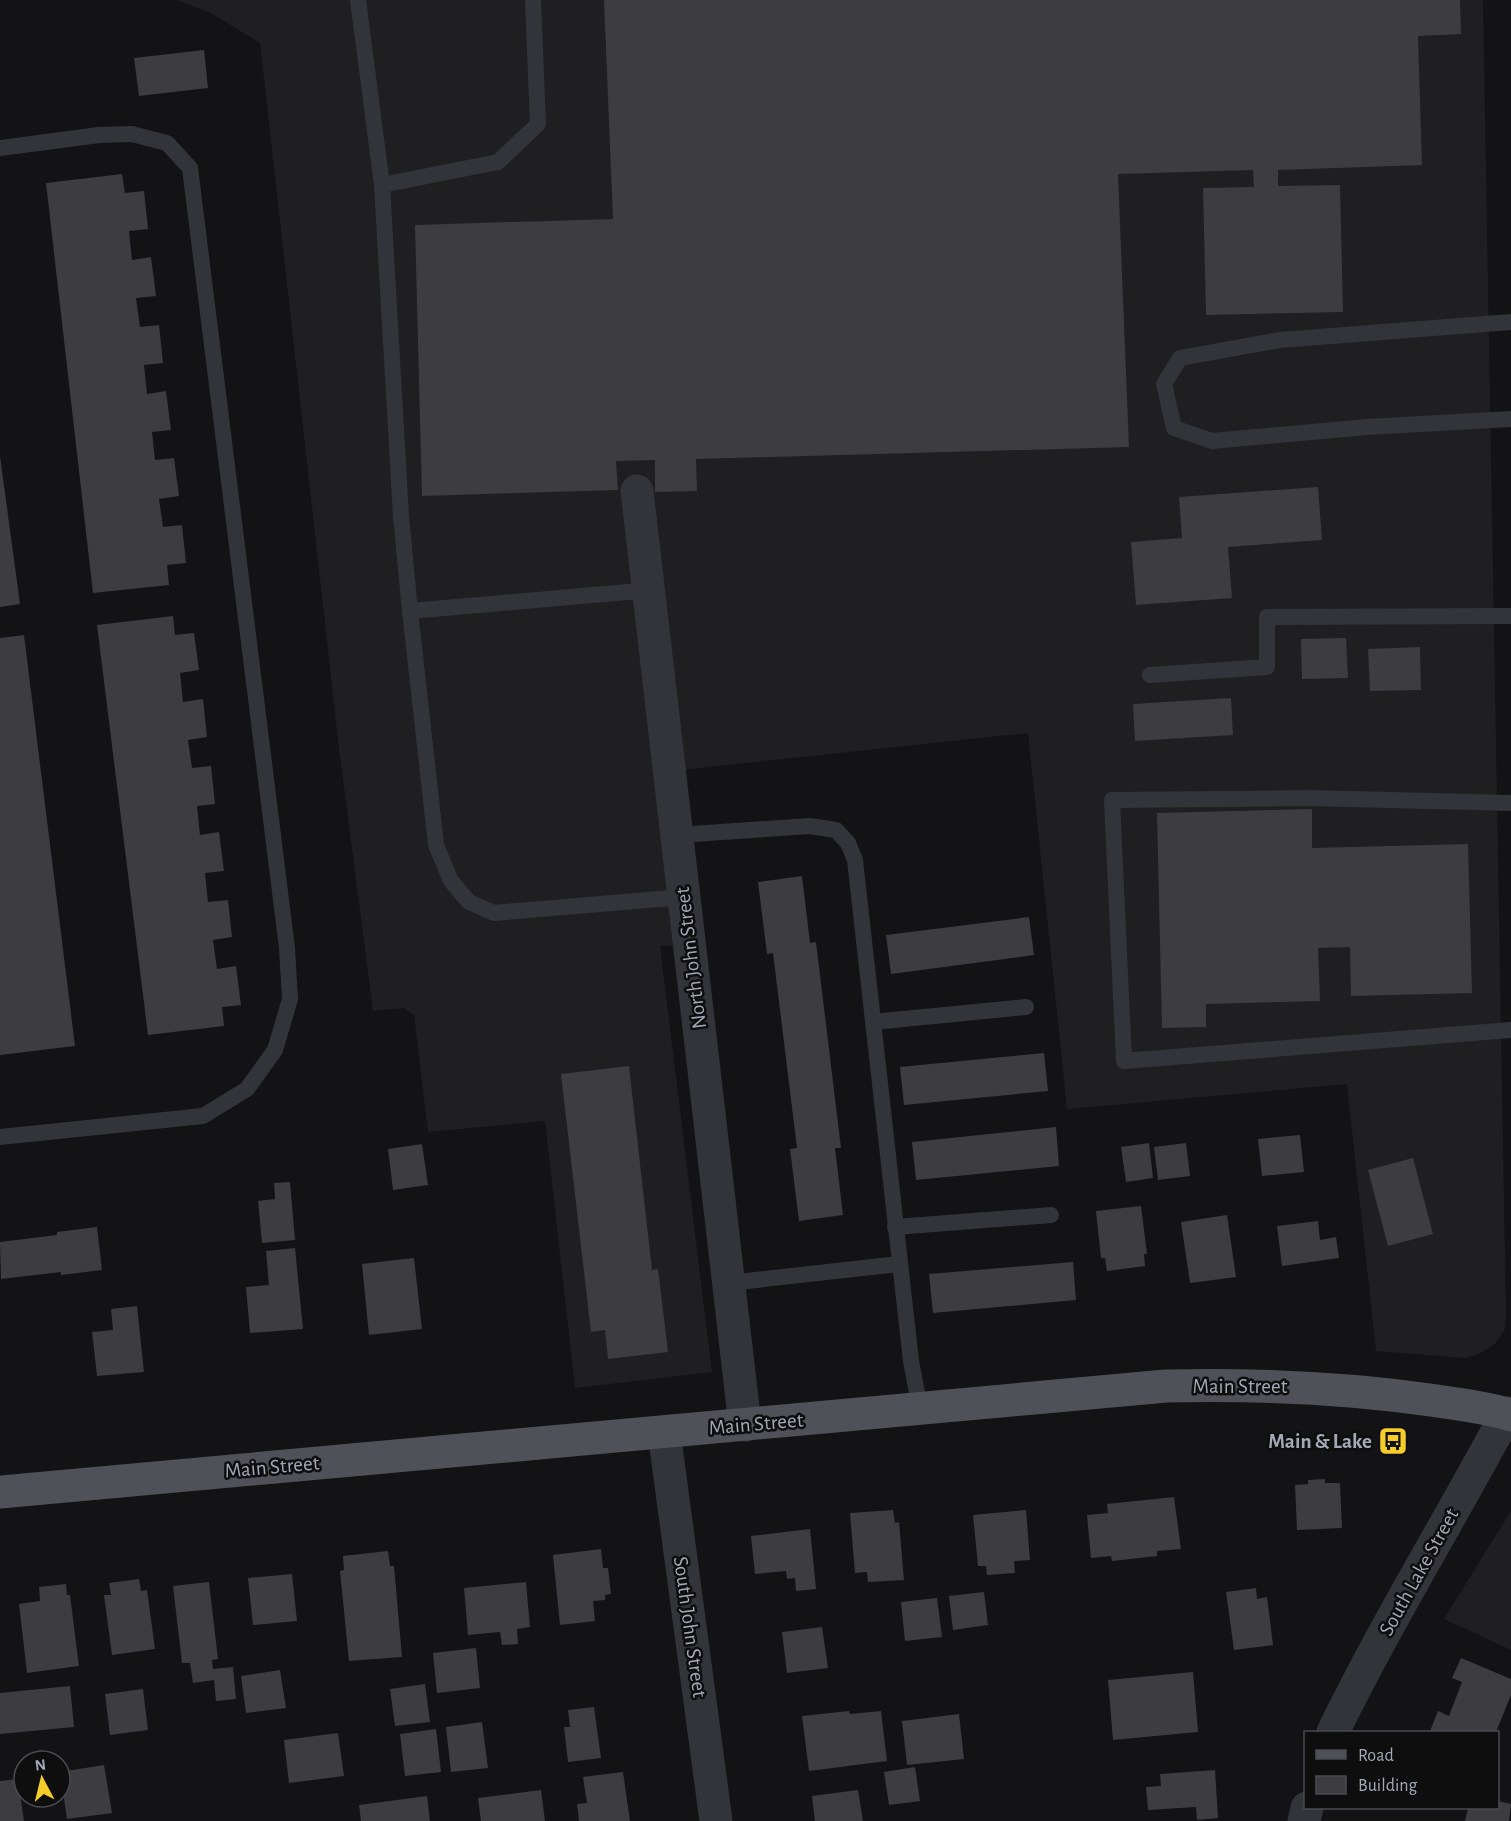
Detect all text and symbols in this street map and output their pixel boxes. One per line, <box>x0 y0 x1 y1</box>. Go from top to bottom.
street label: North John Street <box>672 886 710 1030</box>
street label: Main Street <box>1193 1376 1288 1397</box>
street label: Main Street <box>708 1409 804 1439</box>
bus stop icon: Main & Lake <box>1377 1425 1409 1457</box>
place label: Main & Lake <box>1268 1431 1372 1452</box>
street label: Main Street <box>224 1452 320 1482</box>
street label: South Lake Street <box>1375 1505 1463 1639</box>
street label: South John Street <box>670 1555 710 1699</box>
legend <box>1304 1731 1499 1809</box>
text: Road <box>1358 1747 1394 1765</box>
north arrow <box>12 1749 72 1809</box>
text: N <box>34 1756 47 1774</box>
text: Building <box>1358 1777 1418 1795</box>

